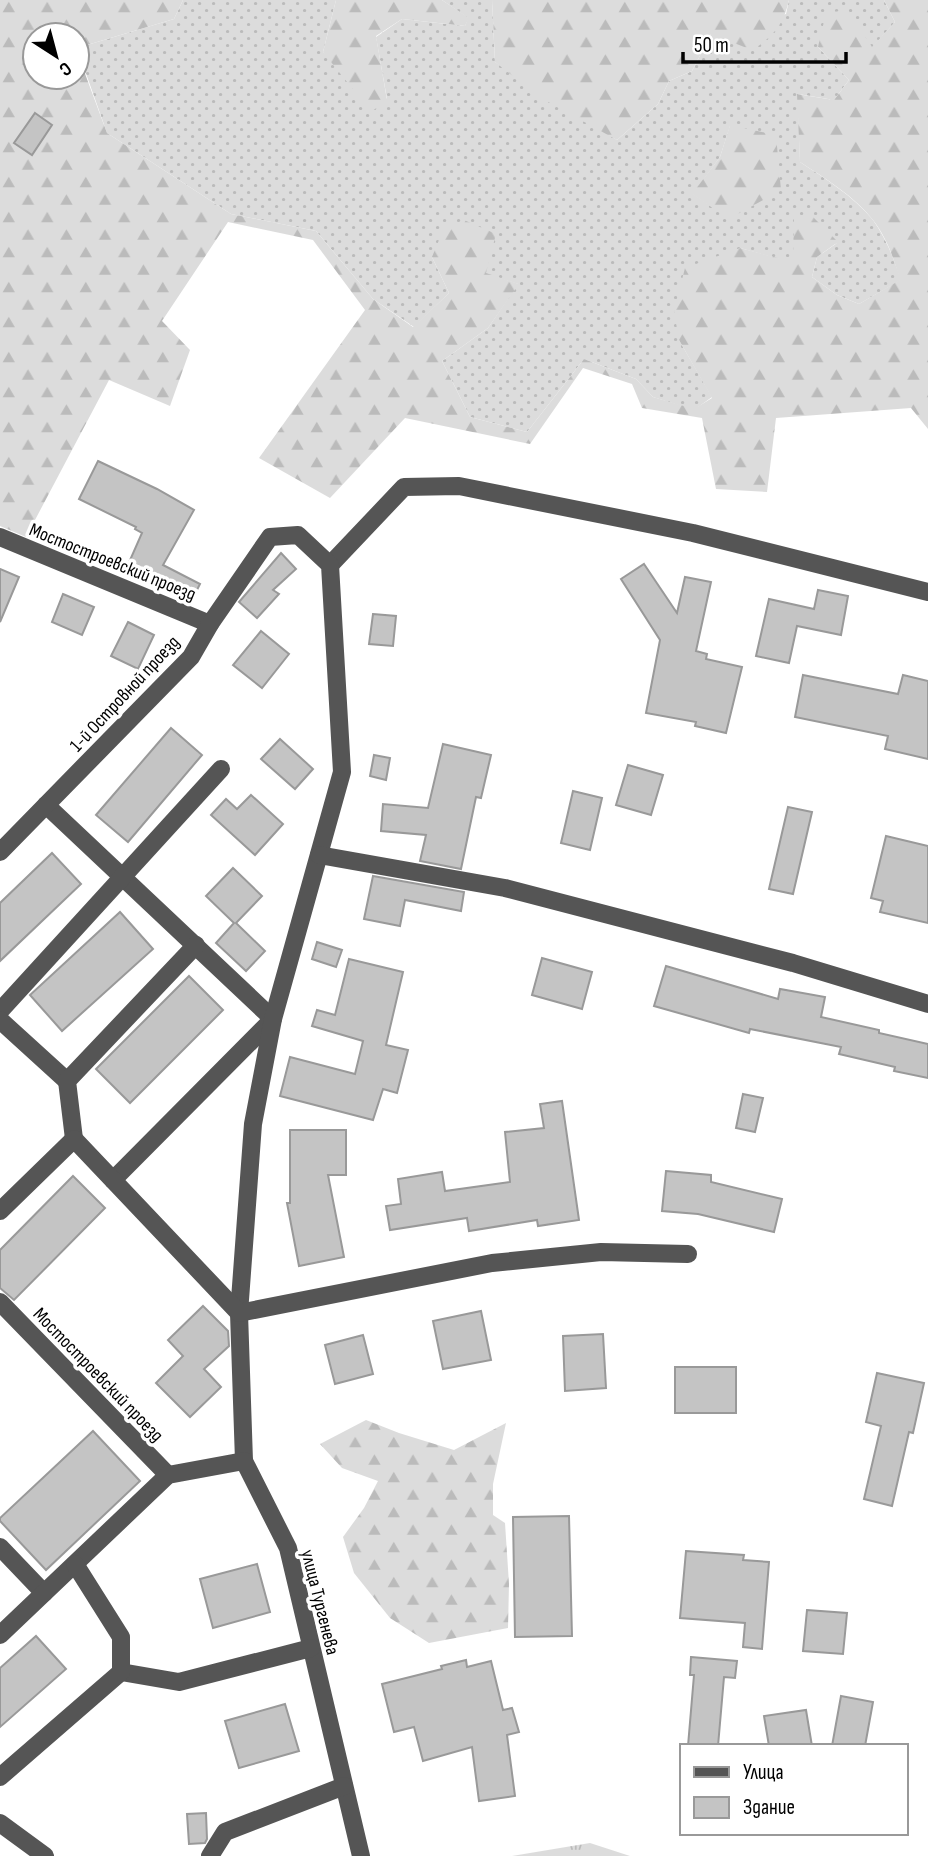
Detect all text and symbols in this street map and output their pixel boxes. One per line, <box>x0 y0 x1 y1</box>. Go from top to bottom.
north arrow <box>21 21 91 91</box>
scale bar <box>683 21 846 65</box>
text: 50 m <box>694 33 729 58</box>
text: С <box>54 56 76 81</box>
street label: Мостостроевский проезд <box>26 518 199 606</box>
street label: 1-й Островной проезд <box>65 631 185 757</box>
street label: Мостостроевский проезд <box>28 1303 168 1447</box>
street label: улица Тургенева <box>295 1547 344 1657</box>
legend <box>680 1744 907 1835</box>
text: Улица <box>743 1760 784 1785</box>
text: Здание <box>743 1795 795 1820</box>

